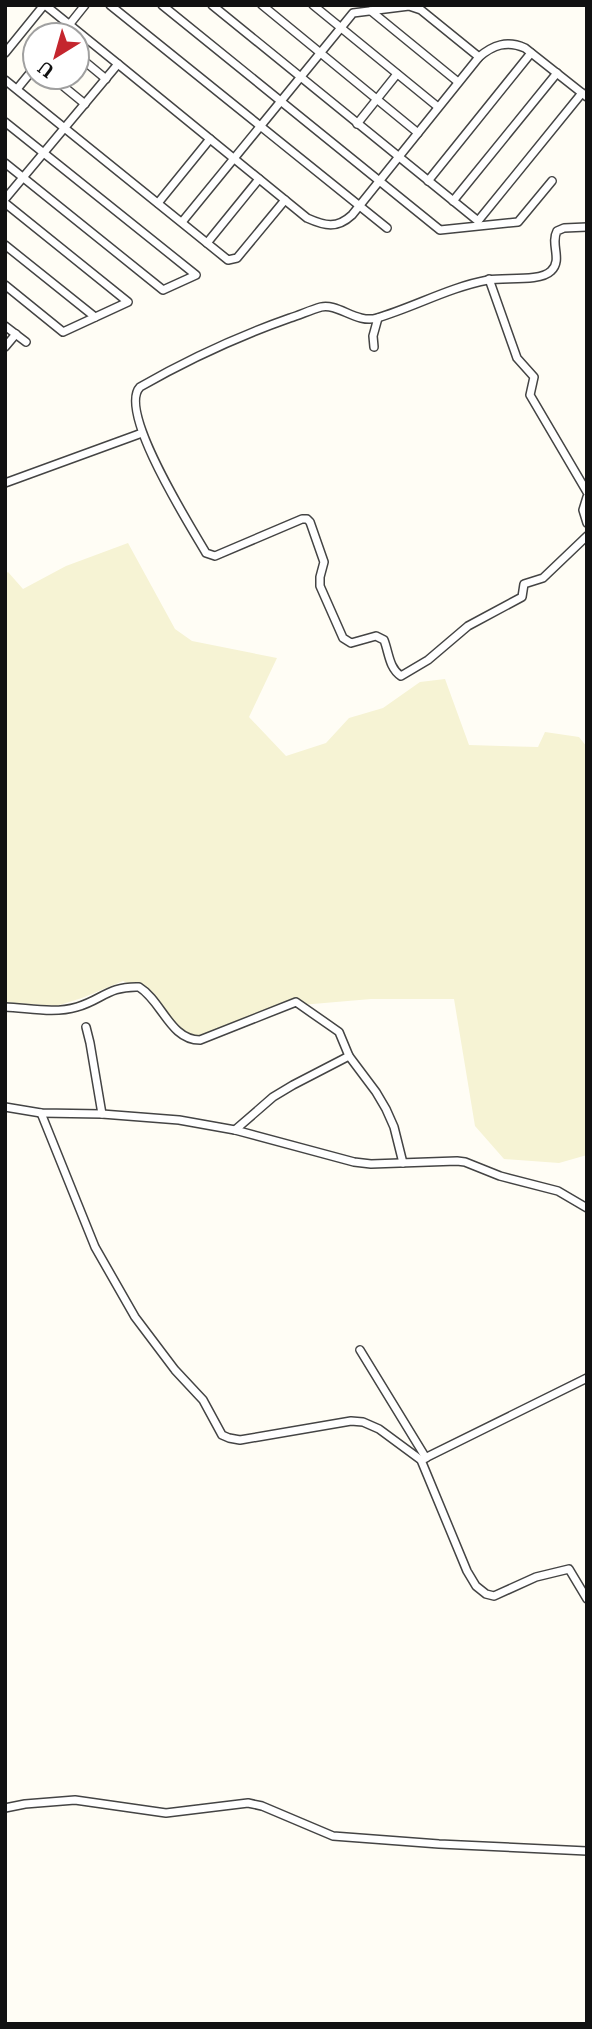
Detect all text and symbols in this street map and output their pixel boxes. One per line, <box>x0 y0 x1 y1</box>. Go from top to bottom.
north arrow <box>21 21 91 91</box>
text: U <box>33 56 59 84</box>

